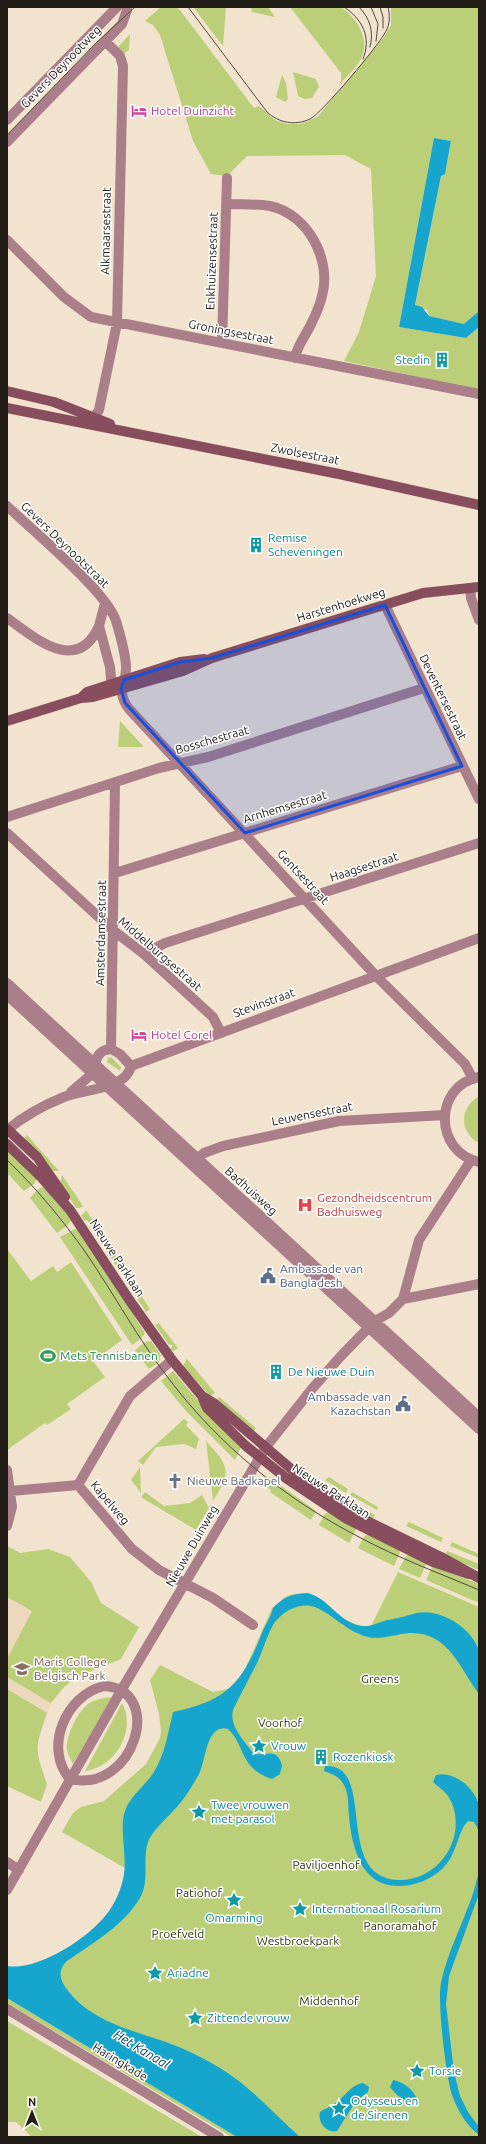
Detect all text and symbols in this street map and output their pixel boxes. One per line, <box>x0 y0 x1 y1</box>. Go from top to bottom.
street label: Gevers Deynootweg <box>18 23 103 110</box>
hotel icon: Hotel Duinzicht <box>130 102 148 120</box>
place label: Hotel Duinzicht <box>151 104 235 117</box>
street label: Alkmaarsestraat <box>98 187 113 275</box>
street label: Enkhuizensestraat <box>203 211 220 310</box>
street label: Groningsestraat <box>187 317 275 346</box>
building icon: Stedin <box>433 351 451 369</box>
place label: Stedin <box>396 353 430 366</box>
street label: Zwolsestraat <box>270 441 341 467</box>
street label: Gevers Deynootstraat <box>19 499 112 590</box>
place label: Remise Scheveningen <box>268 531 343 558</box>
building icon: Remise Scheveningen <box>247 536 265 554</box>
street label: Harstenhoekweg <box>295 585 387 624</box>
street label: Deventersestraat <box>417 652 470 742</box>
street label: Bosschestraat <box>174 723 250 756</box>
street label: Arnhemsestraat <box>242 788 328 825</box>
street label: Gentsestraat <box>275 847 332 907</box>
street label: Haagsestraat <box>328 849 400 884</box>
street label: Amsterdamsestraat <box>93 880 108 986</box>
street label: Middelburgsestraat <box>116 914 205 993</box>
street label: Stevinstraat <box>231 985 297 1020</box>
hotel icon: Hotel Corel <box>130 1026 148 1044</box>
place label: Hotel Corel <box>151 1028 212 1041</box>
street label: Leuvensestraat <box>270 1099 354 1128</box>
street label: Badhuisweg <box>223 1164 280 1217</box>
place label: Gezondheidscentrum Badhuisweg <box>317 1191 432 1218</box>
hospital icon: Gezondheidscentrum Badhuisweg <box>296 1196 314 1214</box>
street label: Nieuwe Parklaan <box>88 1217 147 1299</box>
place label: Ambassade van Bangladesh <box>280 1262 363 1289</box>
public building icon: Ambassade van Bangladesh <box>259 1267 277 1285</box>
sports icon: Mets Tennisbanen <box>39 1347 57 1365</box>
place label: Mets Tennisbanen <box>60 1349 158 1362</box>
building icon: De Nieuwe Duin <box>267 1363 285 1381</box>
place label: De Nieuwe Duin <box>288 1365 375 1378</box>
place label: Ambassade van Kazachstan <box>308 1390 391 1417</box>
public building icon: Ambassade van Kazachstan <box>394 1395 412 1413</box>
street label: Nieuwe Parklaan <box>290 1461 372 1520</box>
church icon: Nieuwe Badkapel <box>166 1472 184 1490</box>
place label: Nieuwe Badkapel <box>187 1474 280 1487</box>
street label: Kapelweg <box>88 1478 132 1527</box>
street label: Nieuwe Duinweg <box>163 1503 220 1589</box>
place label: Maris College Belgisch Park <box>34 1655 107 1682</box>
school or university icon: Maris College Belgisch Park <box>13 1660 31 1678</box>
park label: Greens <box>361 1672 399 1685</box>
park label: Voorhof <box>258 1716 303 1729</box>
place icon: Vrouw <box>250 1737 268 1755</box>
place label: Vrouw <box>271 1739 307 1752</box>
building icon: Rozenkiosk <box>312 1748 330 1766</box>
place label: Rozenkiosk <box>333 1750 394 1763</box>
place label: Twee vrouwen met parasol <box>211 1798 289 1825</box>
place icon: Twee vrouwen met parasol <box>190 1803 208 1821</box>
park label: Paviljoenhof <box>293 1858 360 1871</box>
park label: Patiohof <box>176 1886 223 1899</box>
place icon: Omarming <box>225 1891 243 1909</box>
place icon: Internationaal Rosarium <box>291 1900 309 1918</box>
place label: Internationaal Rosarium <box>312 1902 441 1915</box>
place label: Omarming <box>205 1911 263 1924</box>
park label: Panoramahof <box>364 1919 437 1932</box>
park label: Proefveld <box>152 1927 204 1940</box>
park label: Westbroekpark <box>257 1934 339 1947</box>
place icon: Ariadne <box>146 1964 164 1982</box>
place label: Ariadne <box>167 1966 209 1979</box>
park label: Middenhof <box>299 1994 359 2007</box>
place icon: Zittende vrouw <box>186 2009 204 2027</box>
place label: Zittende vrouw <box>207 2011 290 2024</box>
water label: Het Kanaal <box>111 2027 173 2071</box>
street label: Haringkade <box>91 2040 150 2083</box>
place icon: Torsie <box>408 2062 426 2080</box>
place label: Torsie <box>429 2064 461 2077</box>
north arrow <box>12 2092 52 2132</box>
place label: Odysseus en de Sirenen <box>351 2094 418 2121</box>
text: N <box>28 2096 36 2108</box>
place icon: Odysseus en de Sirenen <box>330 2099 348 2117</box>

